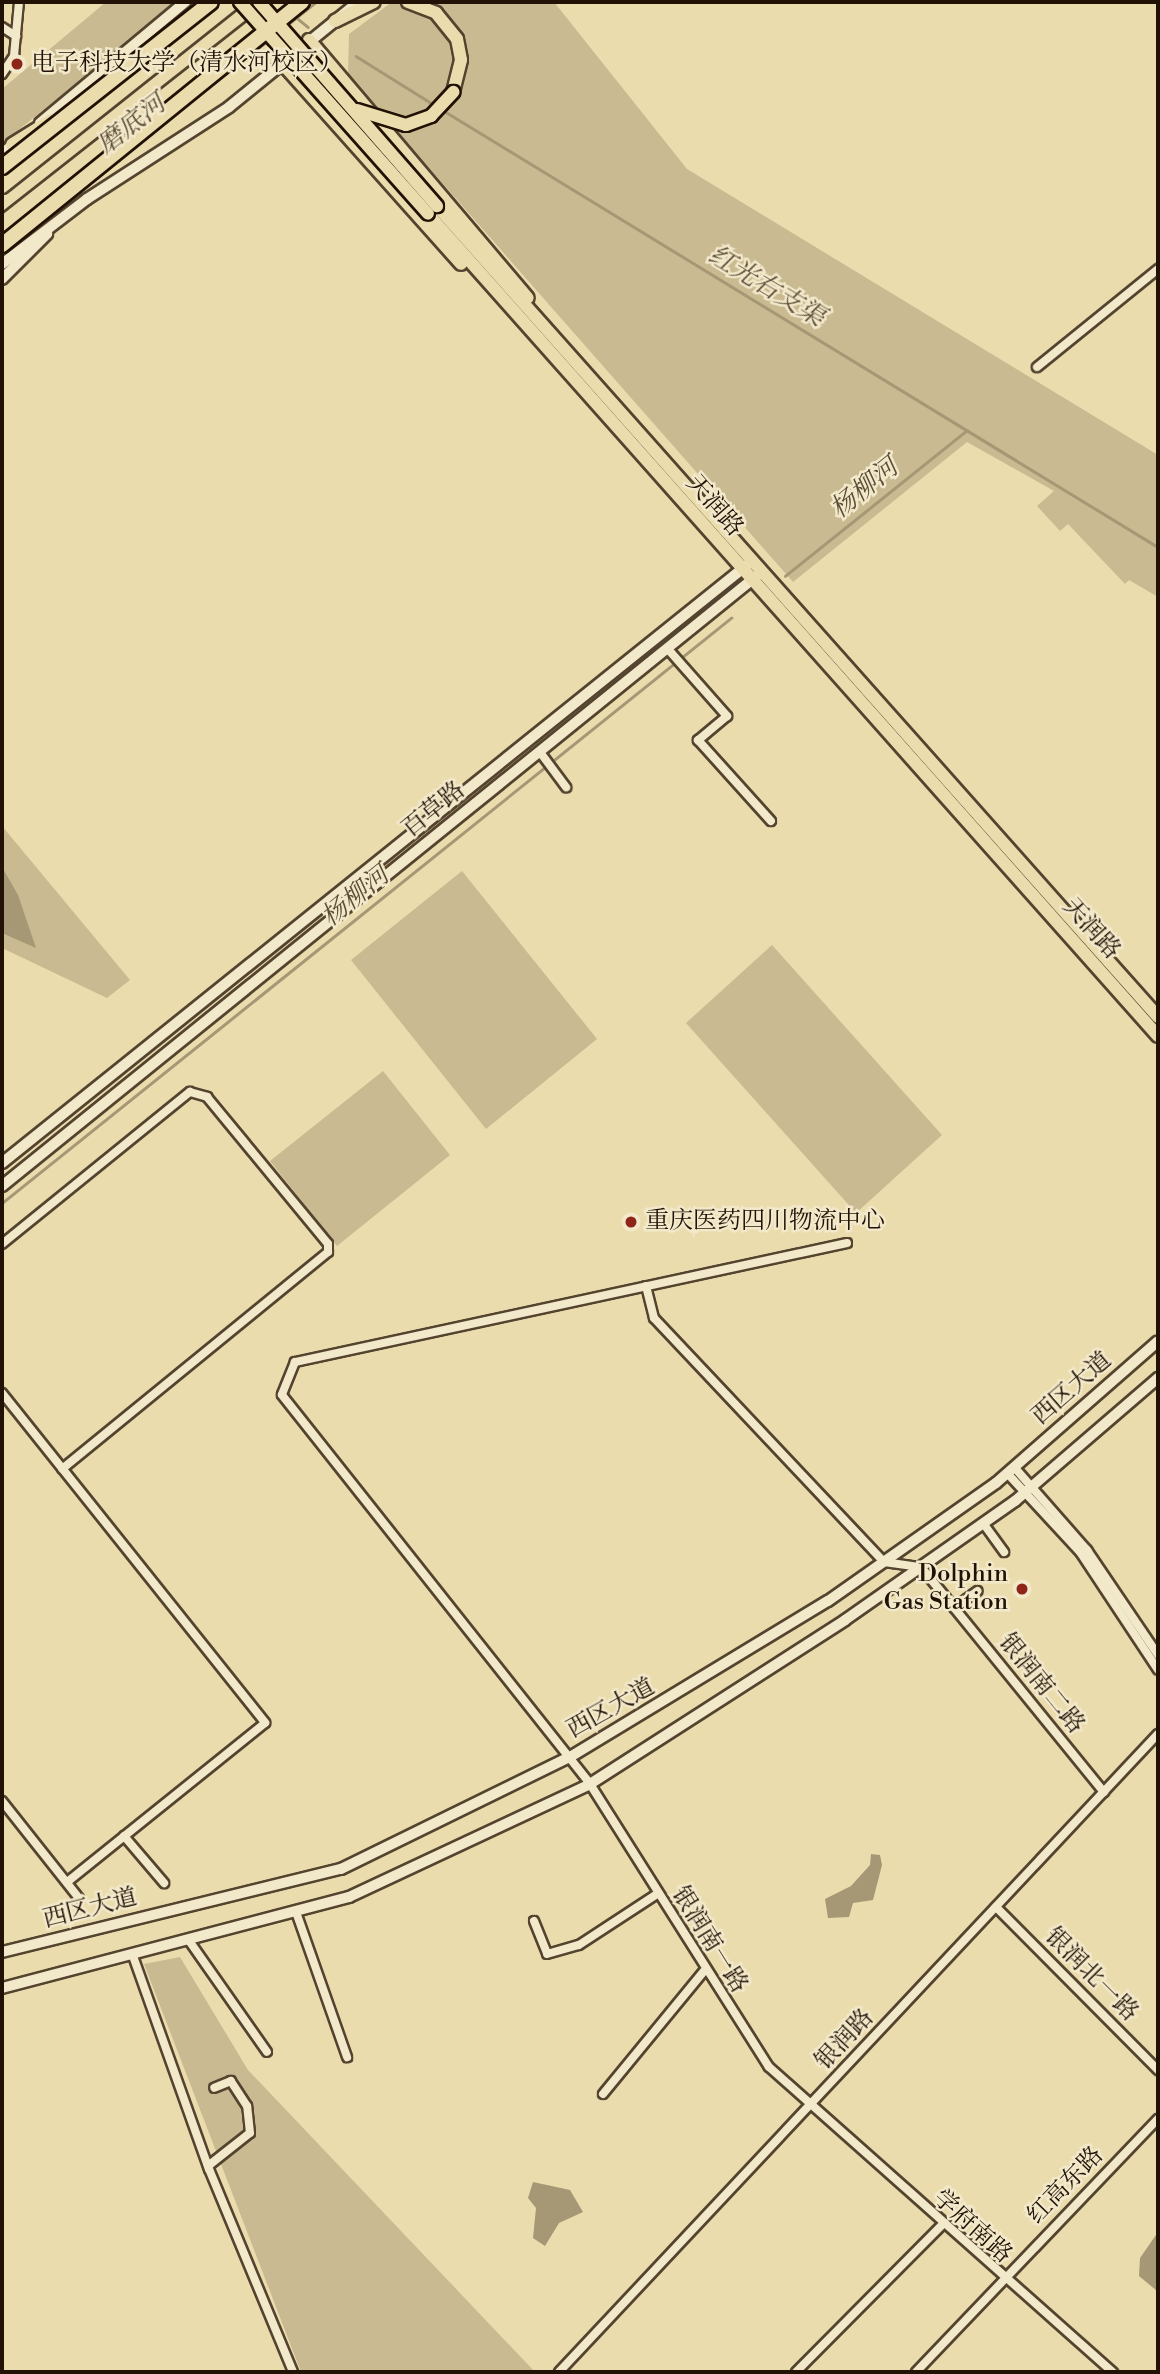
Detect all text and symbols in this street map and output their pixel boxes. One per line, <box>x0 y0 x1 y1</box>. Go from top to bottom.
place label: 电子科技大学（清水河校区） <box>31 50 343 78</box>
marker: 电子科技大学（清水河校区） <box>9 56 25 72</box>
water label: 磨底河 <box>92 89 172 161</box>
water label: 红光右支渠 <box>702 240 830 334</box>
water label: 杨柳河 <box>825 452 905 526</box>
street label: 天润路 <box>680 469 748 543</box>
street label: 百草路 <box>397 776 471 844</box>
water label: 杨柳河 <box>316 860 396 934</box>
street label: 天润路 <box>1056 893 1126 965</box>
place label: 重庆医药四川物流中心 <box>645 1208 885 1236</box>
marker: 重庆医药四川物流中心 <box>623 1214 639 1230</box>
street label: 西区大道 <box>1026 1347 1118 1431</box>
place label: Dolphin Gas Station <box>884 1561 1008 1617</box>
marker: Dolphin Gas Station <box>1014 1581 1030 1597</box>
street label: 银润南二路 <box>992 1628 1090 1740</box>
street label: 西区大道 <box>562 1673 660 1745</box>
street label: 银润南一路 <box>665 1881 753 1999</box>
street label: 西区大道 <box>40 1883 140 1935</box>
street label: 银润北一路 <box>1038 1922 1144 2028</box>
street label: 银润路 <box>810 2004 880 2076</box>
street label: 红高东路 <box>1022 2141 1110 2231</box>
street label: 学府南路 <box>927 2184 1017 2270</box>

